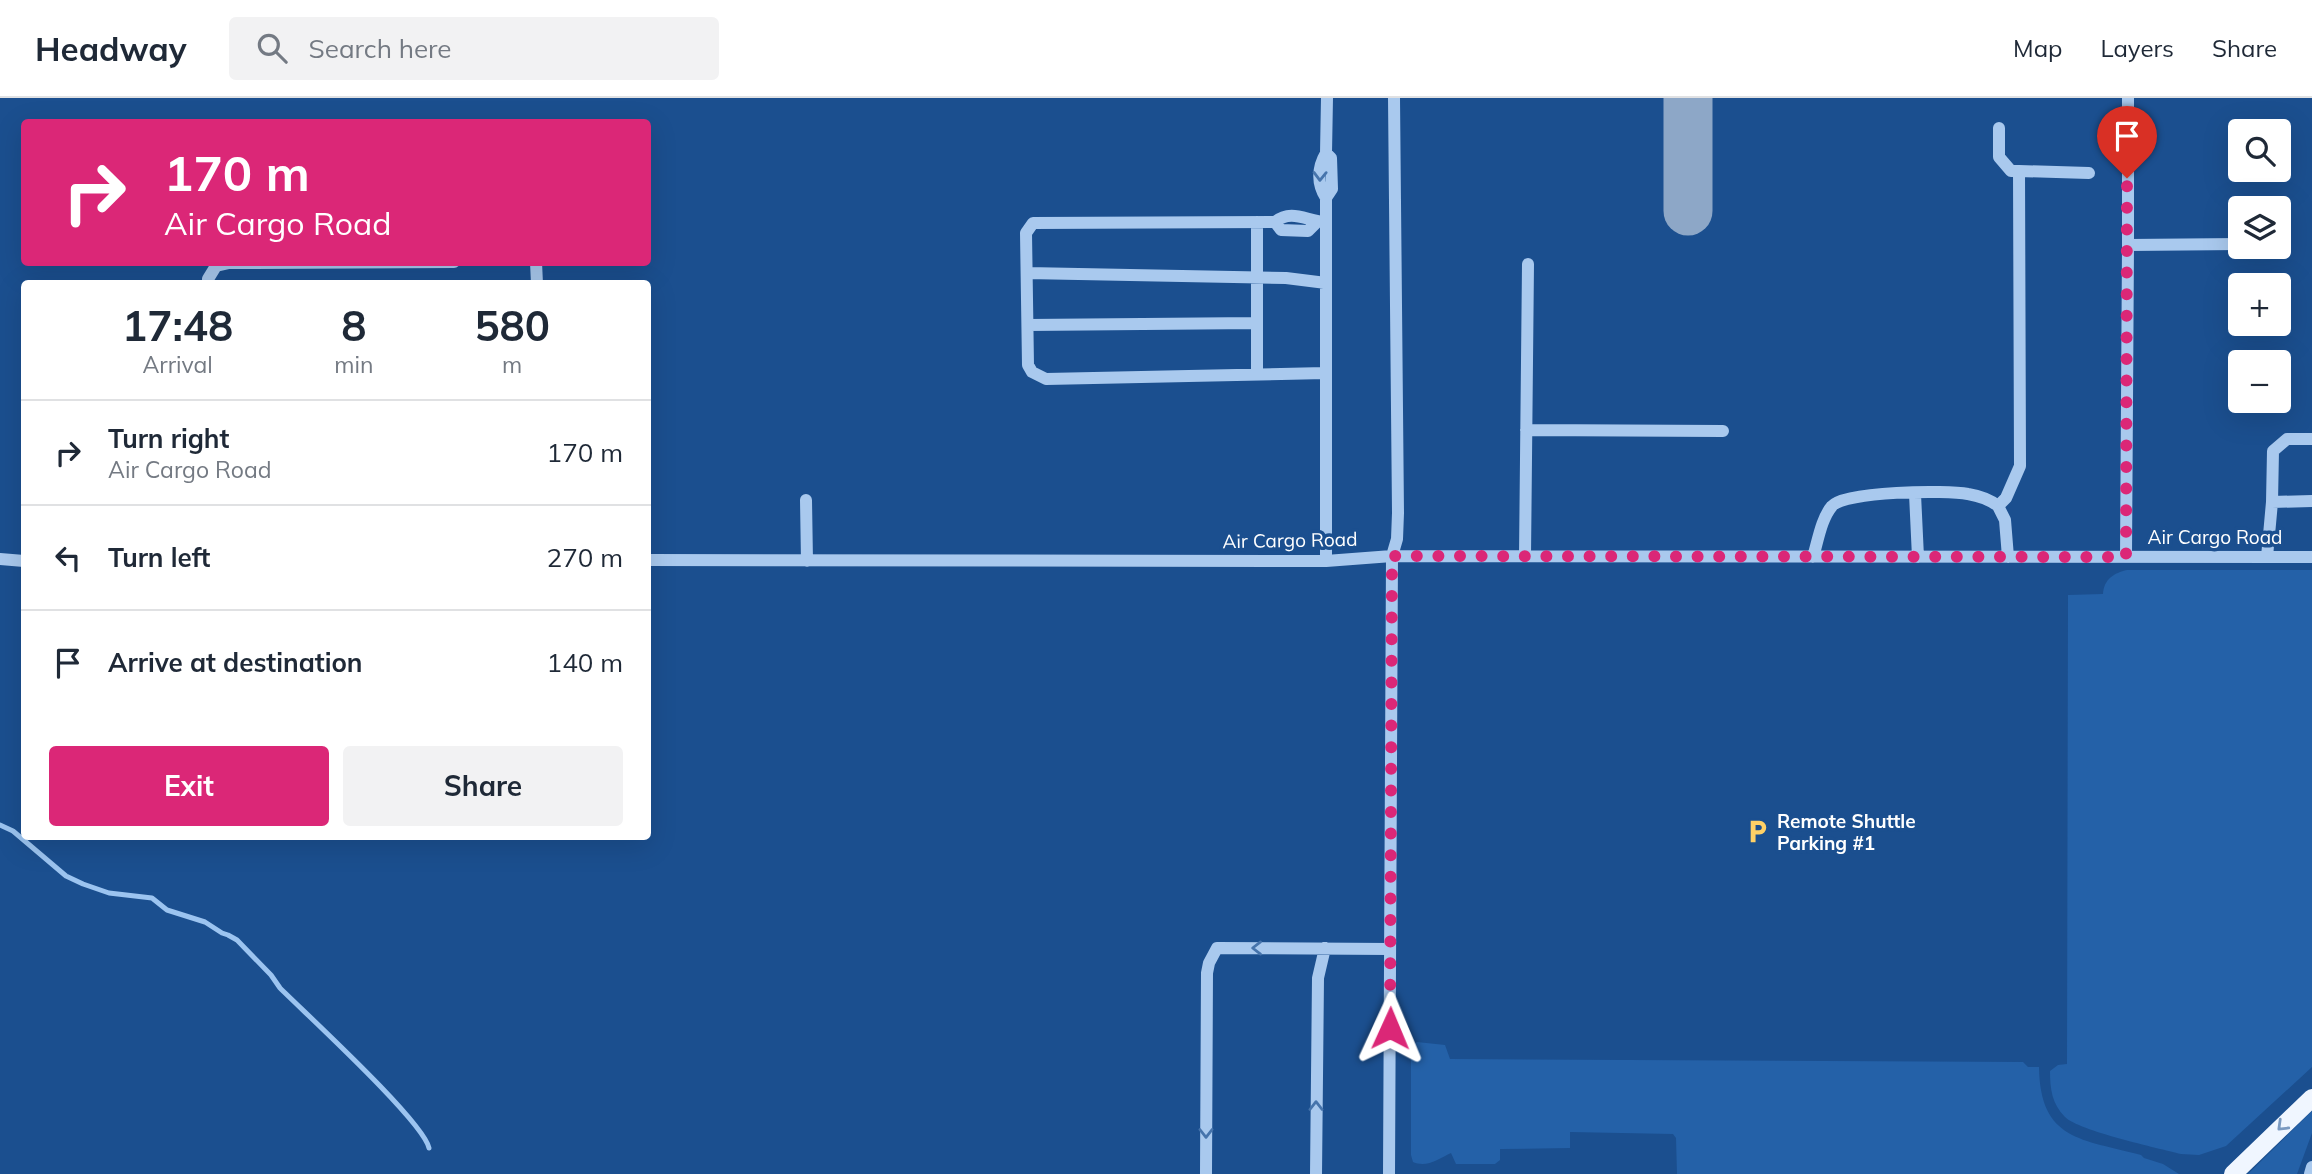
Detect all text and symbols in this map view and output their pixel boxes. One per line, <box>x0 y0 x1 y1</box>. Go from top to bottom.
search box <box>229 17 719 80</box>
text: Headway <box>35 28 187 69</box>
icon: search <box>253 29 291 67</box>
text: Search here <box>309 32 451 65</box>
text: Map <box>2013 33 2062 63</box>
text: Layers <box>2100 33 2174 63</box>
text: Share <box>2212 33 2277 63</box>
pin <box>2097 106 2157 178</box>
icon: arrive <box>2108 117 2146 155</box>
map controls <box>2228 119 2291 413</box>
button: search <box>2228 119 2291 182</box>
text: 170 m <box>164 142 310 203</box>
icon: right <box>49 147 140 238</box>
one-way arrow <box>1312 171 1328 182</box>
button: layers <box>2228 196 2291 259</box>
text: Air Cargo Road <box>164 203 391 243</box>
button: + <box>2228 273 2291 336</box>
text: 17:48 <box>122 299 233 352</box>
text: 8 <box>341 299 366 352</box>
text: 580 <box>474 299 550 352</box>
text: Arrival <box>142 350 213 379</box>
text: min <box>334 350 373 379</box>
text: m <box>502 350 522 379</box>
button: − <box>2228 350 2291 413</box>
text: Turn right <box>108 422 229 455</box>
icon: right <box>49 434 87 472</box>
text: 170 m <box>547 436 623 469</box>
text: Air Cargo Road <box>108 455 271 484</box>
street label: Air Cargo Road <box>2147 525 2283 549</box>
street label: Air Cargo Road <box>1222 527 1358 553</box>
icon: left <box>49 539 87 577</box>
text: Turn left <box>108 541 210 574</box>
text: 270 m <box>547 541 623 574</box>
icon: arrive <box>49 644 87 682</box>
text: Arrive at destination <box>108 646 363 679</box>
text: 140 m <box>547 646 623 679</box>
button: Exit <box>49 746 329 826</box>
button: Share <box>343 746 623 826</box>
place label: Remote Shuttle Parking #1 <box>1777 809 1916 855</box>
parking icon: Remote Shuttle Parking #1 <box>1743 818 1771 846</box>
one-way arrow <box>1251 940 1261 956</box>
position arrow <box>1353 991 1427 1065</box>
one-way arrow <box>1308 1100 1324 1111</box>
one-way arrow <box>2277 1117 2290 1130</box>
one-way arrow <box>1198 1129 1214 1139</box>

